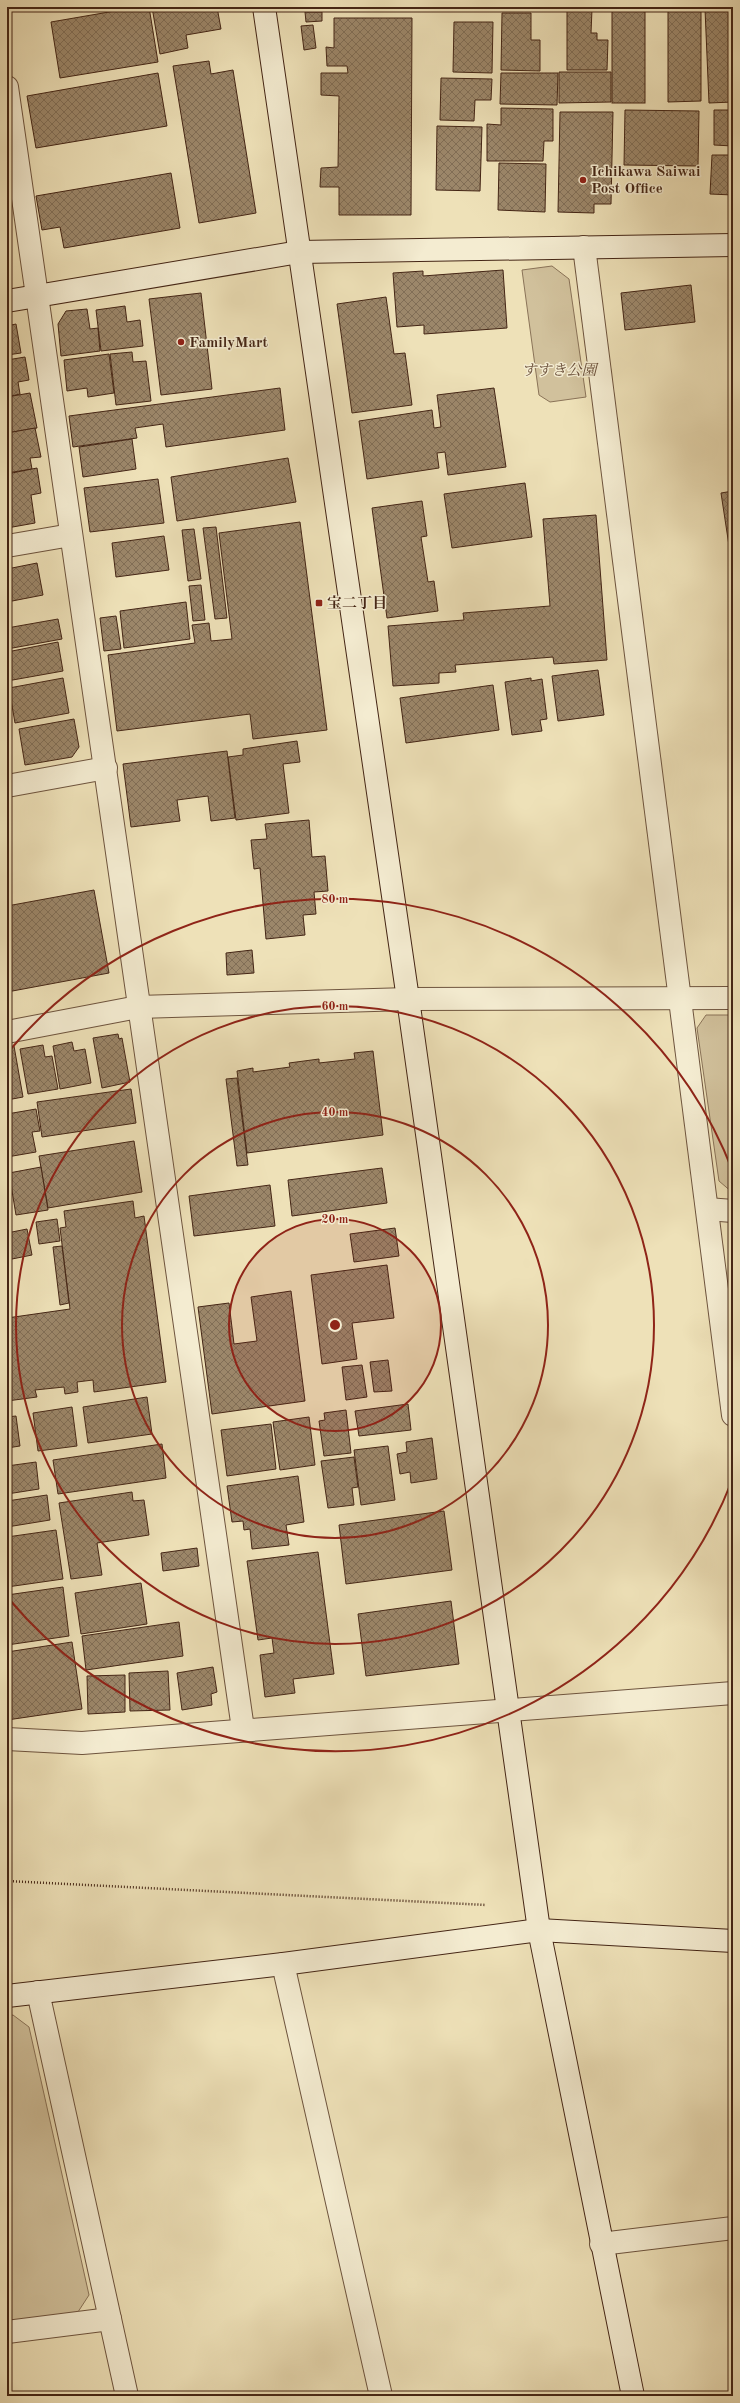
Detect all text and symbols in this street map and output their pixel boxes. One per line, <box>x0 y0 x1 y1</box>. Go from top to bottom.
place label: Ichikawa Saiwai Post Office <box>591 165 700 197</box>
marker: Ichikawa Saiwai Post Office <box>578 175 588 185</box>
place label: FamilyMart <box>189 336 269 351</box>
marker: FamilyMart <box>176 337 186 347</box>
park label: すすき公園 <box>521 362 600 379</box>
place label: 宝二丁目 <box>327 595 387 612</box>
marker: 宝二丁目 <box>314 598 324 608</box>
text: 80 m <box>322 894 349 906</box>
text: 60 m <box>322 1001 349 1013</box>
text: 40 m <box>322 1107 349 1119</box>
text: 20 m <box>322 1214 349 1226</box>
centre of rings <box>328 1318 342 1332</box>

